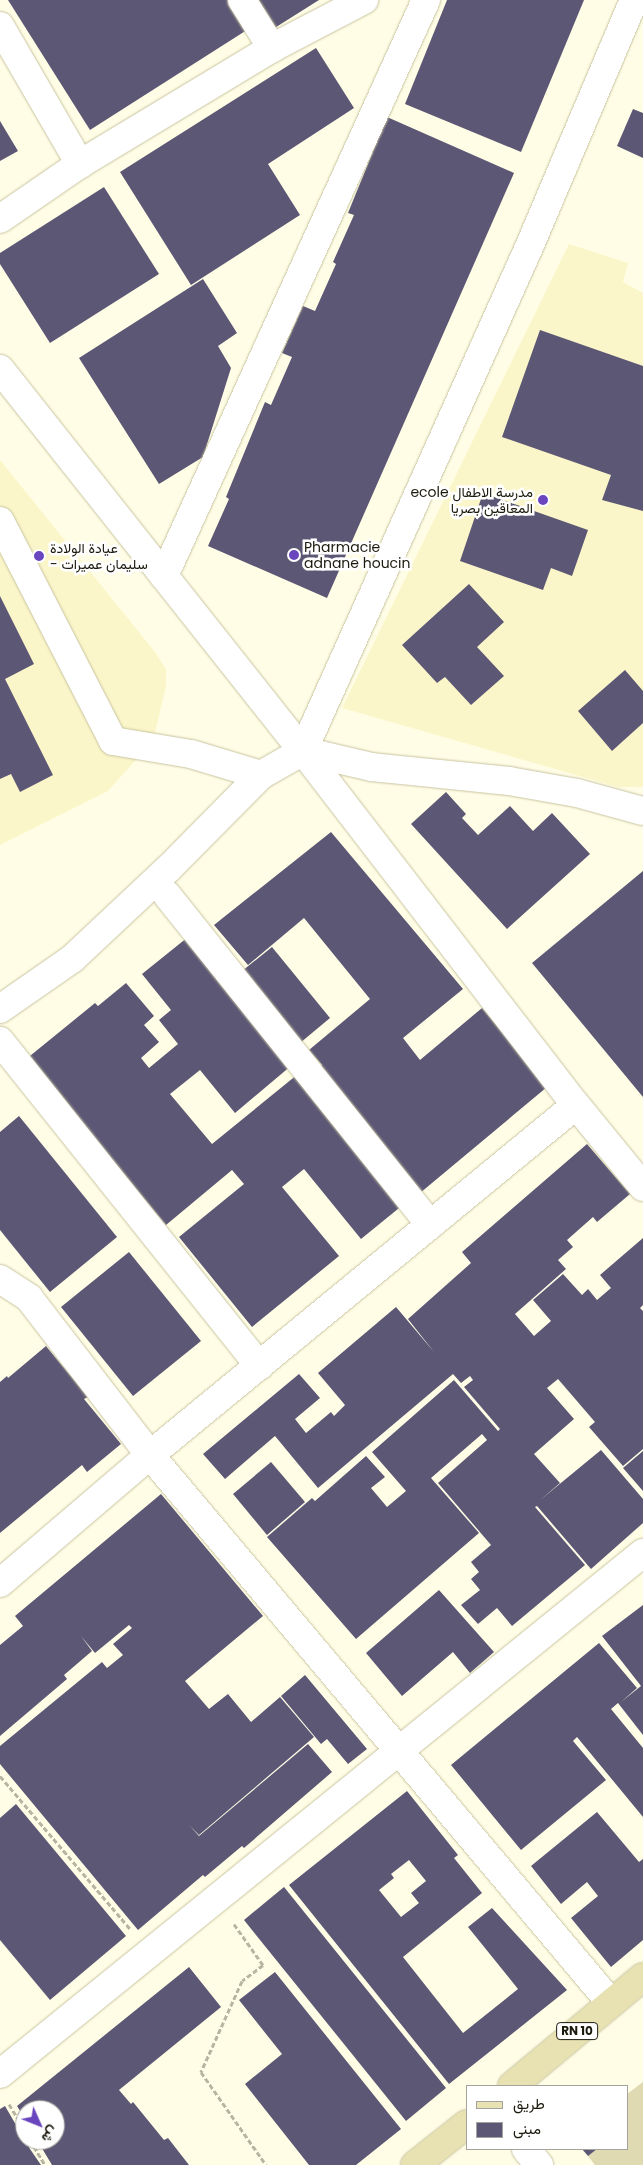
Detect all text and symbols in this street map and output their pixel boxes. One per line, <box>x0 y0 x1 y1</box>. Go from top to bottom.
place label: ecole مدرسة الاطفال المعاقين بصريا <box>410 484 533 516</box>
marker: ecole مدرسة الاطفال المعاقين بصريا <box>537 494 549 506</box>
place label: Pharmacie adnane houcin <box>304 539 411 572</box>
place label: عيادة الولادة - سليمان عميرات <box>50 540 148 572</box>
marker: عيادة الولادة - سليمان عميرات <box>32 549 46 563</box>
marker: Pharmacie adnane houcin <box>288 549 300 561</box>
road number: RN 10 <box>556 2022 598 2040</box>
legend <box>466 2085 628 2150</box>
text: طريق <box>513 2093 545 2114</box>
north arrow <box>15 2100 65 2150</box>
text: مبنى <box>513 2118 541 2139</box>
text: ش <box>37 2122 63 2148</box>

